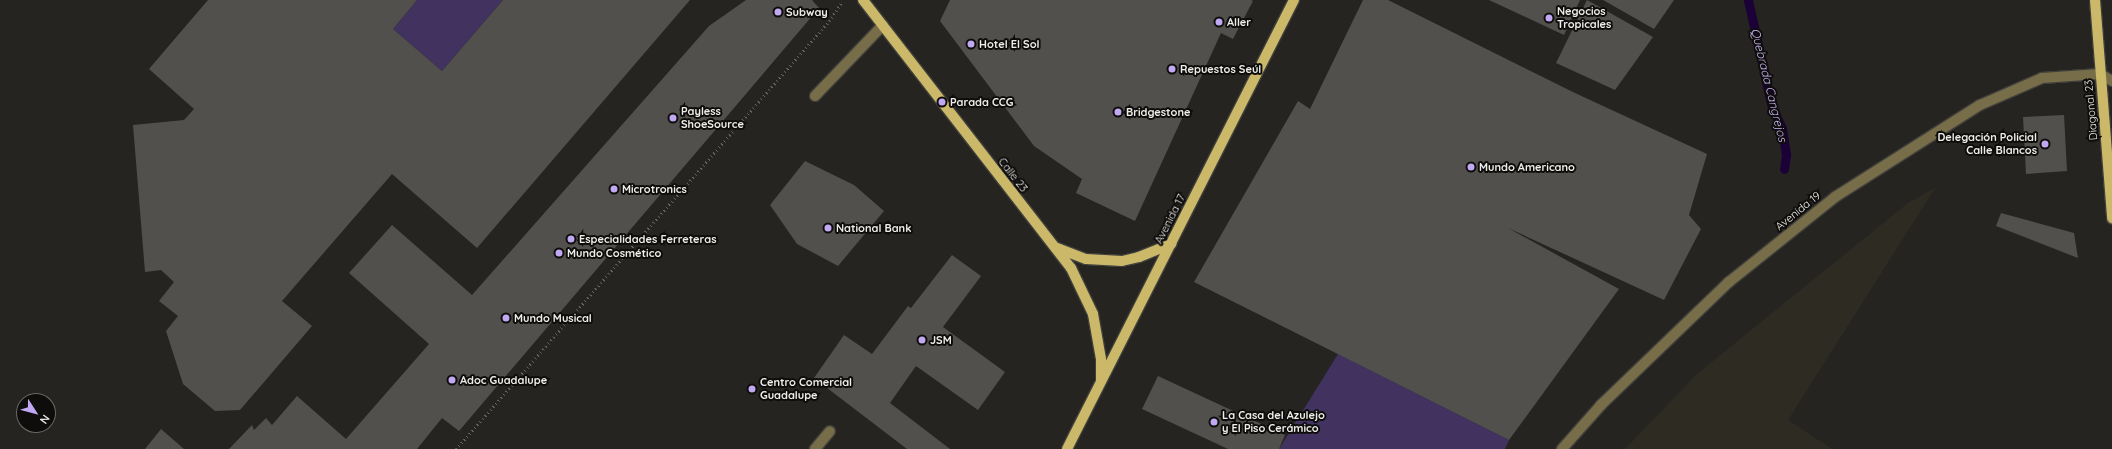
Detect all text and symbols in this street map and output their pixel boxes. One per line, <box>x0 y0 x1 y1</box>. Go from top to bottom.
place label: Subway <box>786 5 828 19</box>
place label: Negocios Tropicales <box>1557 5 1611 31</box>
marker: Subway <box>773 7 783 17</box>
marker: Negocios Tropicales <box>1544 13 1554 23</box>
place label: Aller <box>1227 15 1251 29</box>
marker: Aller <box>1214 17 1224 27</box>
water label: Quebrada Cangrejos <box>1748 27 1790 143</box>
place label: Hotel El Sol <box>979 37 1039 51</box>
marker: Hotel El Sol <box>966 39 976 49</box>
place label: Repuestos Seúl <box>1180 62 1261 76</box>
marker: Repuestos Seúl <box>1167 64 1177 74</box>
street label: Diagonal 23 <box>2082 79 2100 141</box>
place label: Parada CCG <box>950 95 1013 109</box>
marker: Parada CCG <box>937 97 947 107</box>
place label: Payless ShoeSource <box>681 105 744 131</box>
place label: Bridgestone <box>1126 105 1190 119</box>
marker: Bridgestone <box>1113 107 1123 117</box>
marker: Payless ShoeSource <box>668 113 678 123</box>
place label: Delegación Policial Calle Blancos <box>1937 131 2037 157</box>
marker: Delegación Policial Calle Blancos <box>2040 139 2050 149</box>
street label: Calle 23 <box>996 155 1030 195</box>
place label: Mundo Americano <box>1479 160 1575 174</box>
marker: Mundo Americano <box>1466 162 1476 172</box>
place label: Microtronics <box>622 182 687 196</box>
marker: Microtronics <box>609 184 619 194</box>
street label: Avenida 19 <box>1773 189 1823 233</box>
street label: Avenida 17 <box>1152 192 1188 246</box>
place label: National Bank <box>836 221 911 235</box>
marker: National Bank <box>823 223 833 233</box>
place label: Especialidades Ferreteras <box>579 232 716 246</box>
marker: Especialidades Ferreteras <box>566 234 576 244</box>
place label: Mundo Cosmético <box>567 246 661 260</box>
marker: Mundo Cosmético <box>554 248 564 258</box>
place label: Mundo Musical <box>514 311 592 325</box>
marker: Mundo Musical <box>501 313 511 323</box>
place label: JSM <box>930 333 952 347</box>
marker: JSM <box>917 335 927 345</box>
place label: Adoc Guadalupe <box>460 373 547 387</box>
marker: Adoc Guadalupe <box>447 375 457 385</box>
place label: Centro Comercial Guadalupe <box>760 376 852 402</box>
marker: Centro Comercial Guadalupe <box>747 384 757 394</box>
north arrow <box>16 393 56 433</box>
place label: La Casa del Azulejo y El Piso Cerámico <box>1222 409 1325 435</box>
text: N <box>37 412 53 427</box>
marker: La Casa del Azulejo y El Piso Cerámico <box>1209 417 1219 427</box>

